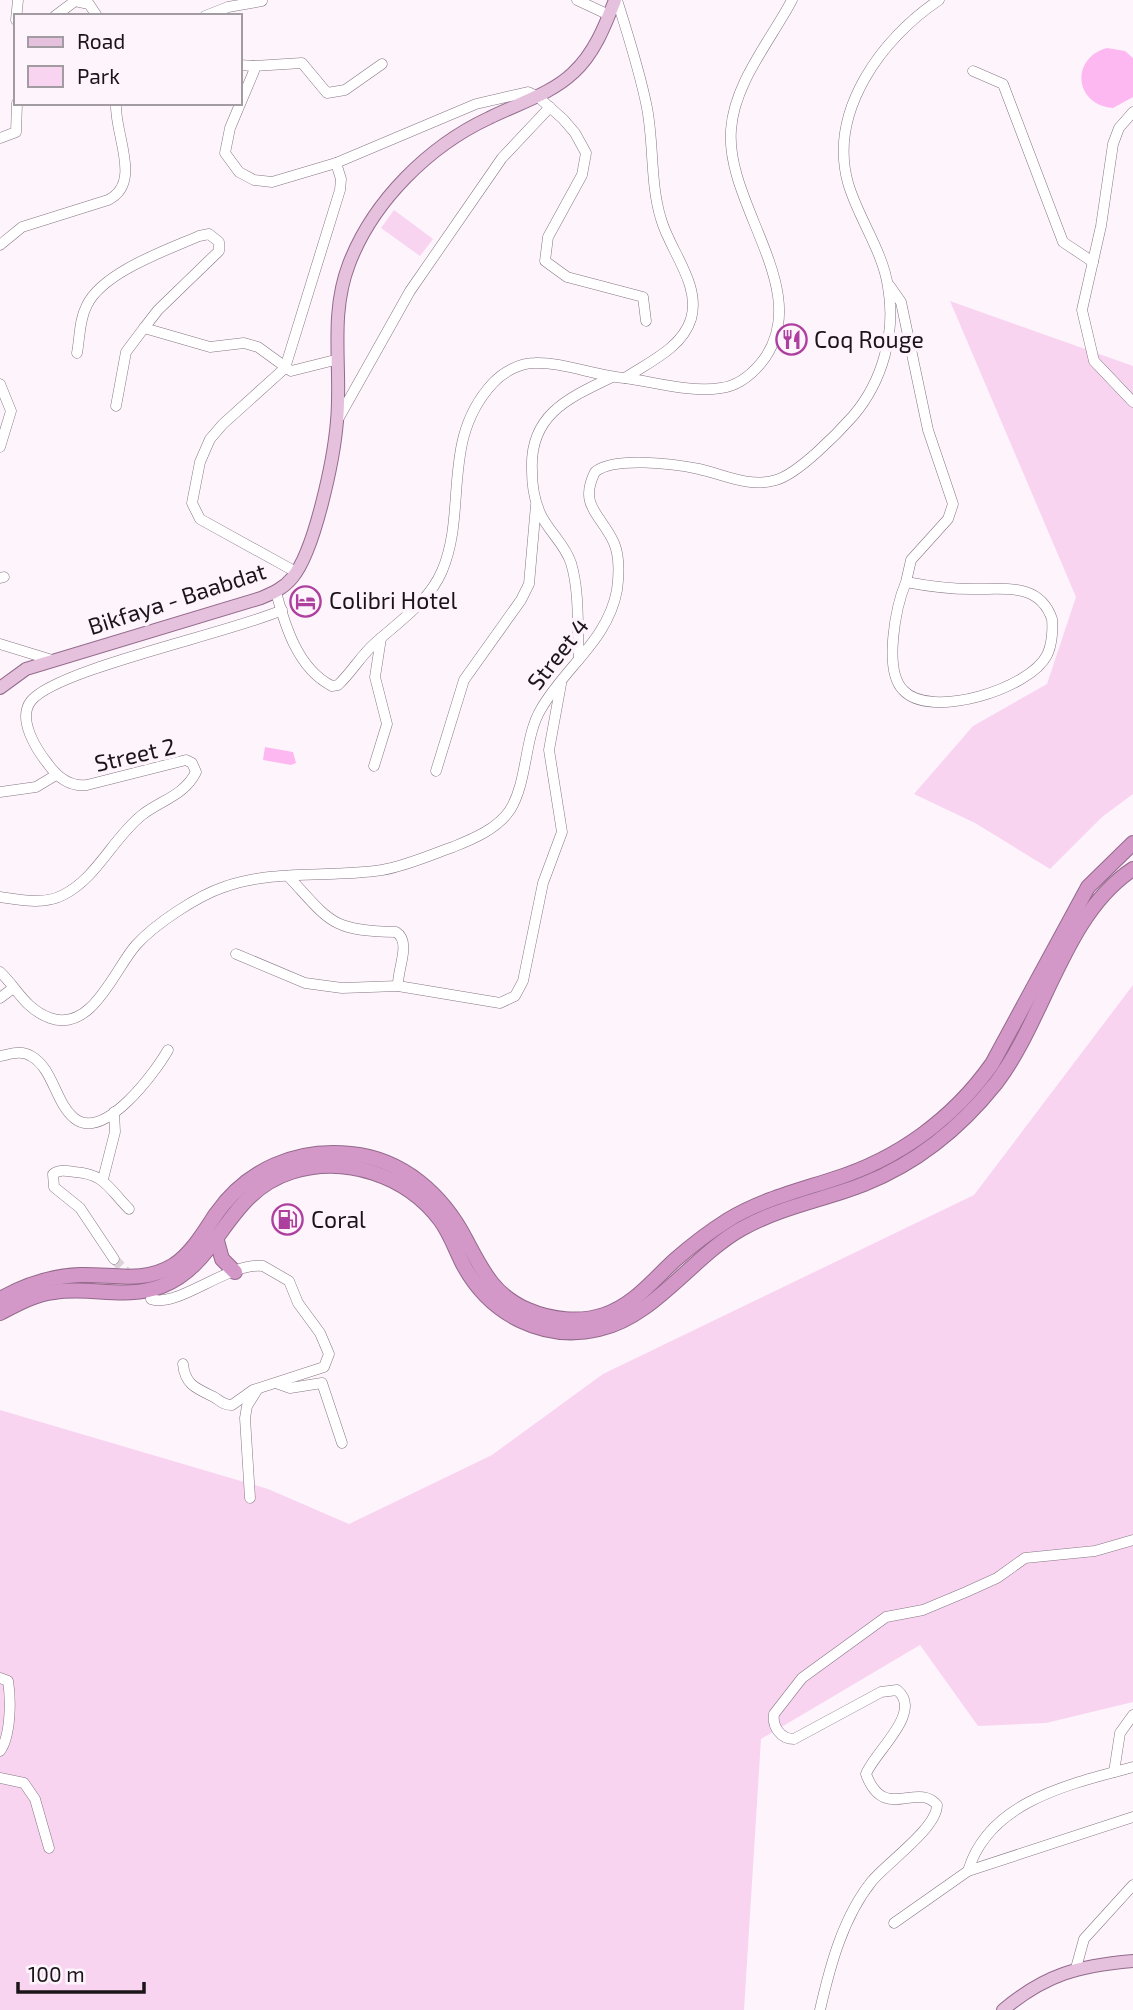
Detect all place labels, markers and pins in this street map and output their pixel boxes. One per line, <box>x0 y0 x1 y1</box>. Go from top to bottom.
restaurant icon: Coq Rouge <box>774 323 808 357</box>
place label: Coq Rouge <box>814 325 924 353</box>
hotel icon: Colibri Hotel <box>289 584 323 618</box>
place label: Colibri Hotel <box>329 586 457 614</box>
fuel station icon: Coral <box>271 1203 305 1237</box>
place label: Coral <box>311 1205 366 1233</box>

